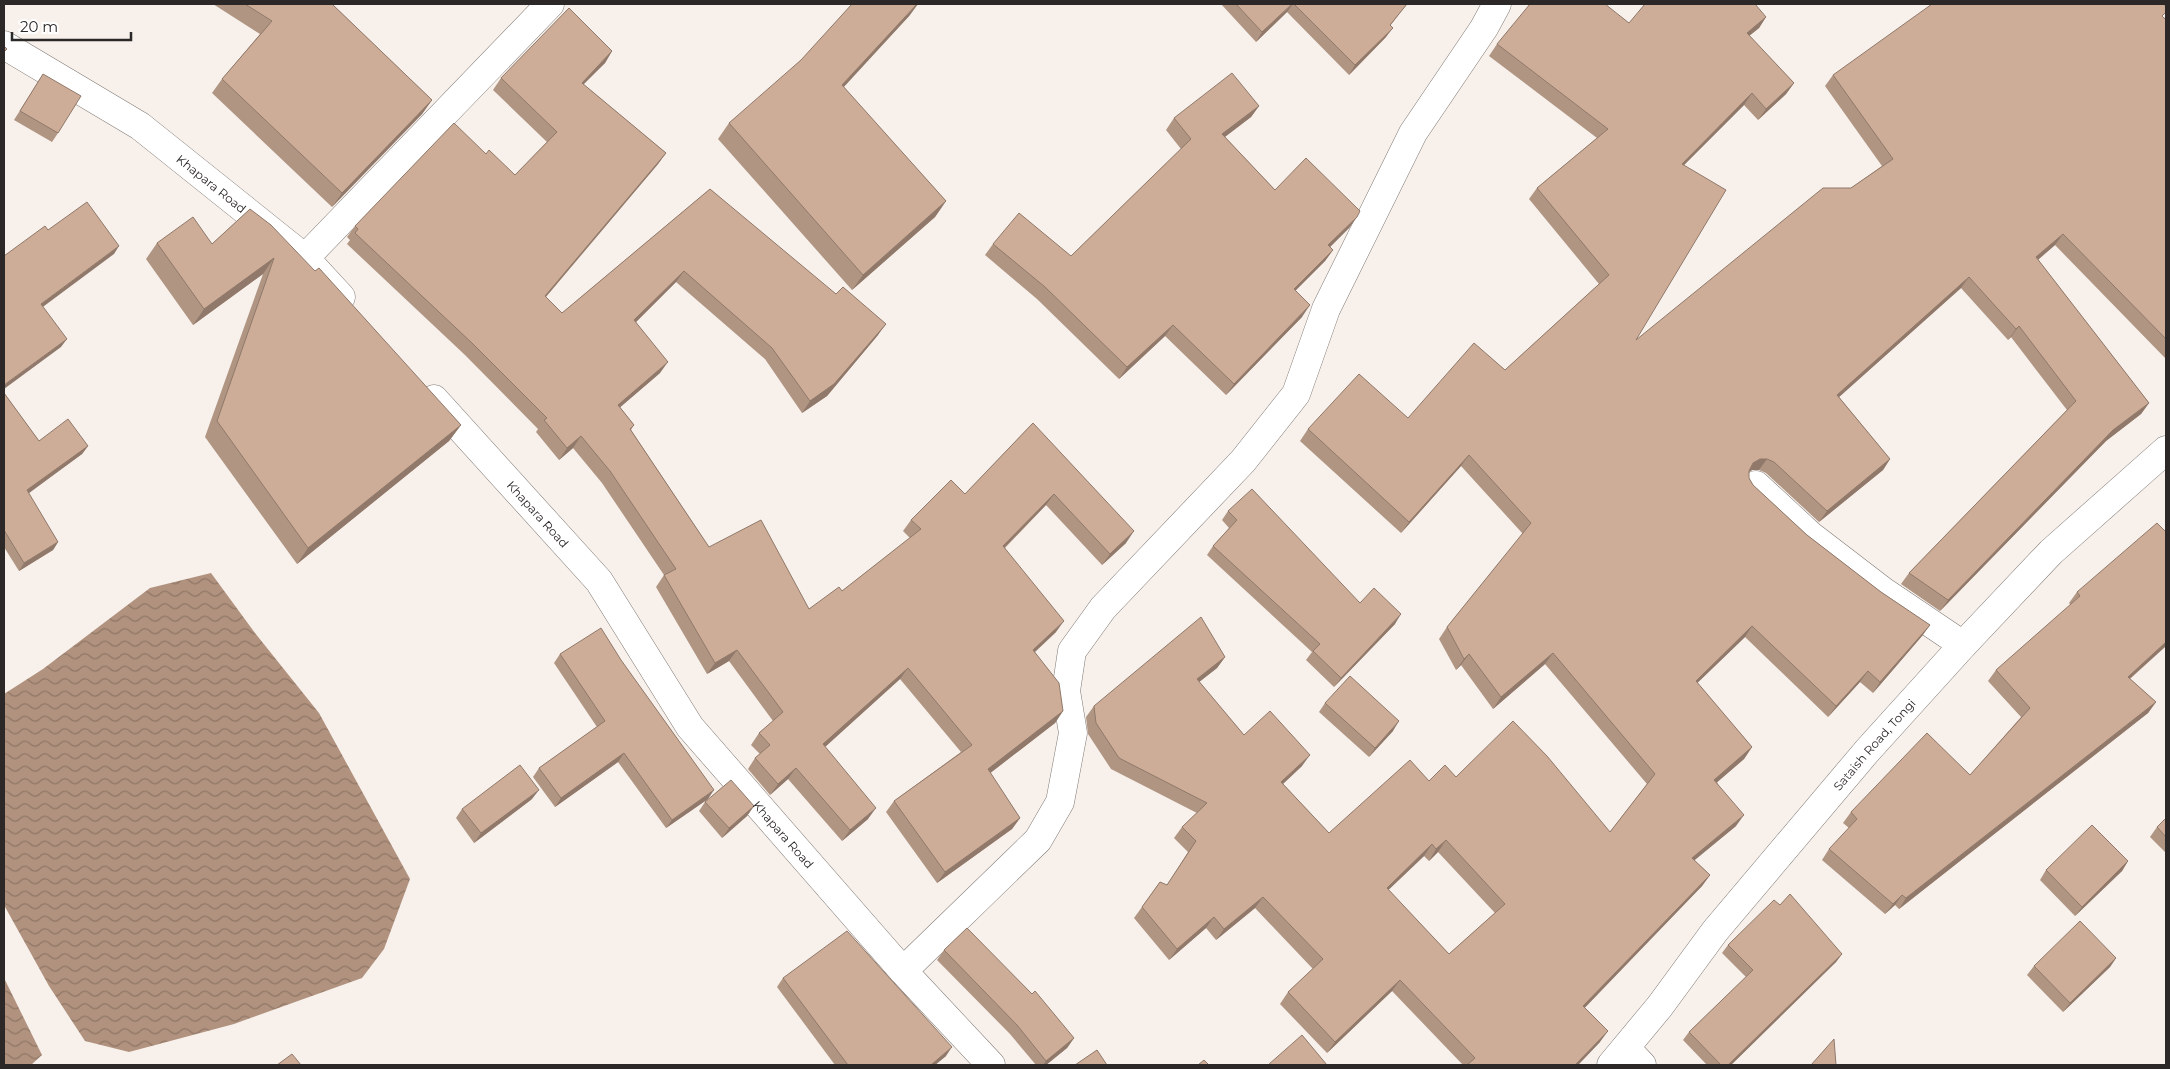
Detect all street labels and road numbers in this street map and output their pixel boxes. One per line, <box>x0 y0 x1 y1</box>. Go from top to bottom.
street label: Khapara Road <box>174 151 249 216</box>
street label: Khapara Road <box>504 477 572 550</box>
street label: Sataish Road, Tongi <box>1830 695 1918 793</box>
street label: Khapara Road <box>750 797 817 871</box>

